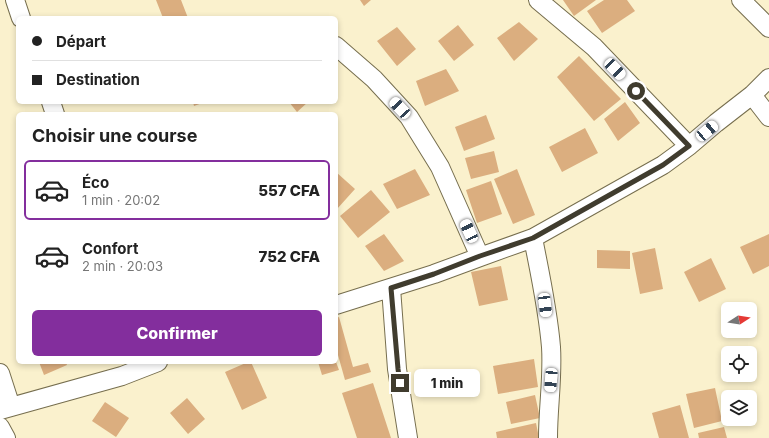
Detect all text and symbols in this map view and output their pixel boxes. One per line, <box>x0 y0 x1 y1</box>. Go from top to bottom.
text: Départ <box>56 32 106 51</box>
car <box>602 56 628 82</box>
text: Destination <box>56 70 140 89</box>
route start <box>627 82 645 100</box>
car <box>387 95 413 121</box>
car <box>694 119 720 143</box>
text: Choisir une course <box>32 125 197 146</box>
icon: car <box>34 172 70 208</box>
text: Éco <box>82 173 109 192</box>
text: 557 CFA <box>258 181 320 200</box>
text: 1 min · 20:02 <box>82 192 160 208</box>
car <box>458 218 480 244</box>
icon: car <box>34 238 70 274</box>
text: Confort <box>82 239 138 258</box>
text: 752 CFA <box>259 247 320 266</box>
text: 2 min · 20:03 <box>82 258 163 274</box>
car <box>538 292 552 318</box>
north arrow <box>721 302 757 338</box>
map controls <box>721 302 757 426</box>
button: Confirmer <box>32 310 322 356</box>
button: locate <box>721 346 757 382</box>
car <box>544 368 558 392</box>
callout: 1 min <box>414 369 480 397</box>
route end <box>391 374 409 392</box>
text: 1 min <box>431 375 463 391</box>
button: layers <box>721 390 757 426</box>

